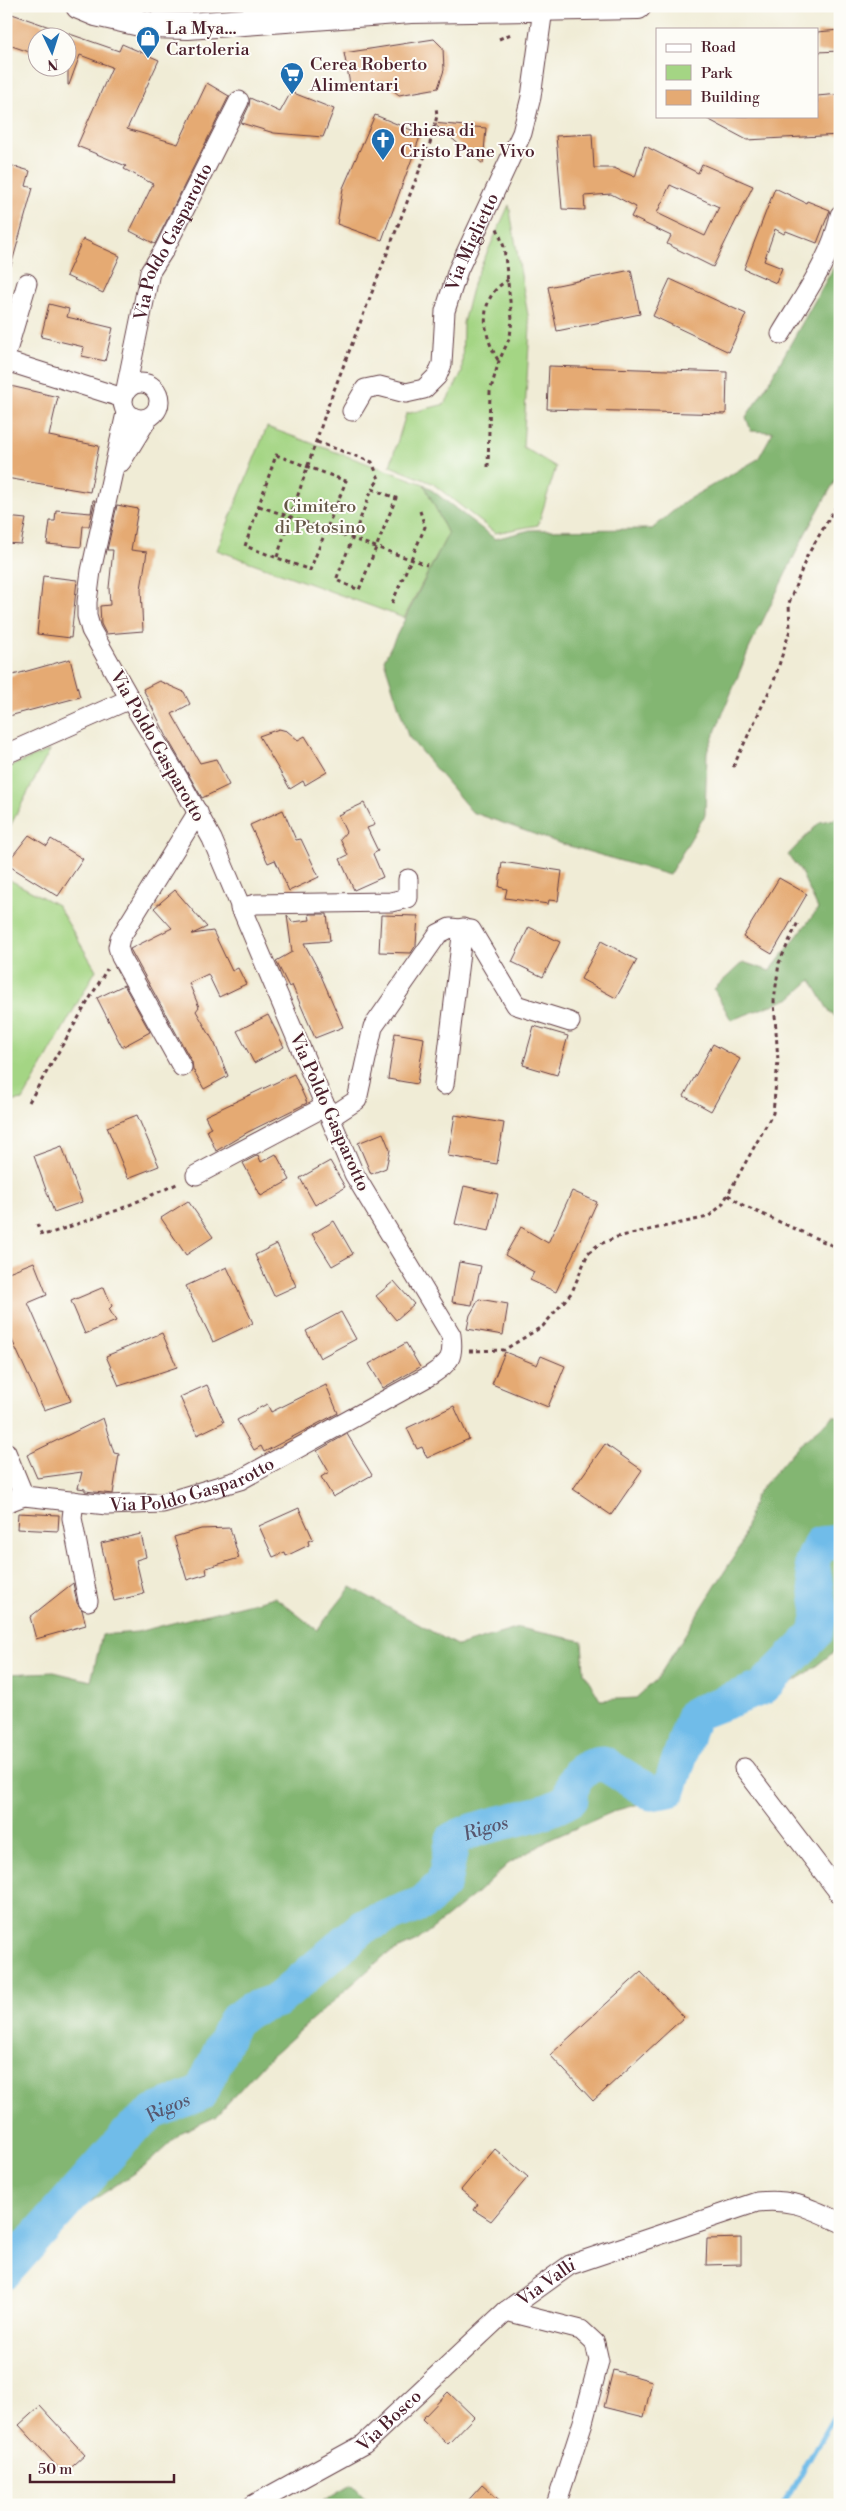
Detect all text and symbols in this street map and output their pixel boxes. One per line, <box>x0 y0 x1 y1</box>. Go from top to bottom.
place label: La Mya... Cartoleria <box>166 17 251 61</box>
shop icon: La Mya... Cartoleria <box>135 25 161 59</box>
north arrow <box>28 28 78 78</box>
legend <box>656 28 818 118</box>
text: Road <box>701 38 736 57</box>
place label: Cerea Roberto Alimentari <box>309 53 427 97</box>
text: N <box>47 55 59 73</box>
supermarket icon: Cerea Roberto Alimentari <box>279 61 305 95</box>
text: Park <box>701 64 733 83</box>
text: Building <box>700 88 760 107</box>
place label: Chiesa di Cristo Pane Vivo <box>400 119 535 163</box>
church icon: Chiesa di Cristo Pane Vivo <box>370 127 396 161</box>
street label: Via Poldo Gasparotto <box>129 159 218 323</box>
street label: Via Miglietto <box>441 189 504 295</box>
park label: Cimitero di Petosino <box>274 495 366 539</box>
street label: Via Poldo Gasparotto <box>104 666 210 826</box>
street label: Via Poldo Gasparotto <box>284 1028 375 1195</box>
street label: Via Poldo Gasparotto <box>108 1452 279 1517</box>
water label: Rigos <box>459 1811 511 1847</box>
water label: Rigos <box>140 2088 194 2128</box>
street label: Via Valli <box>512 2253 578 2312</box>
street label: Via Bosco <box>351 2385 427 2457</box>
scale bar <box>30 2451 174 2483</box>
text: 50 m <box>38 2460 72 2479</box>

